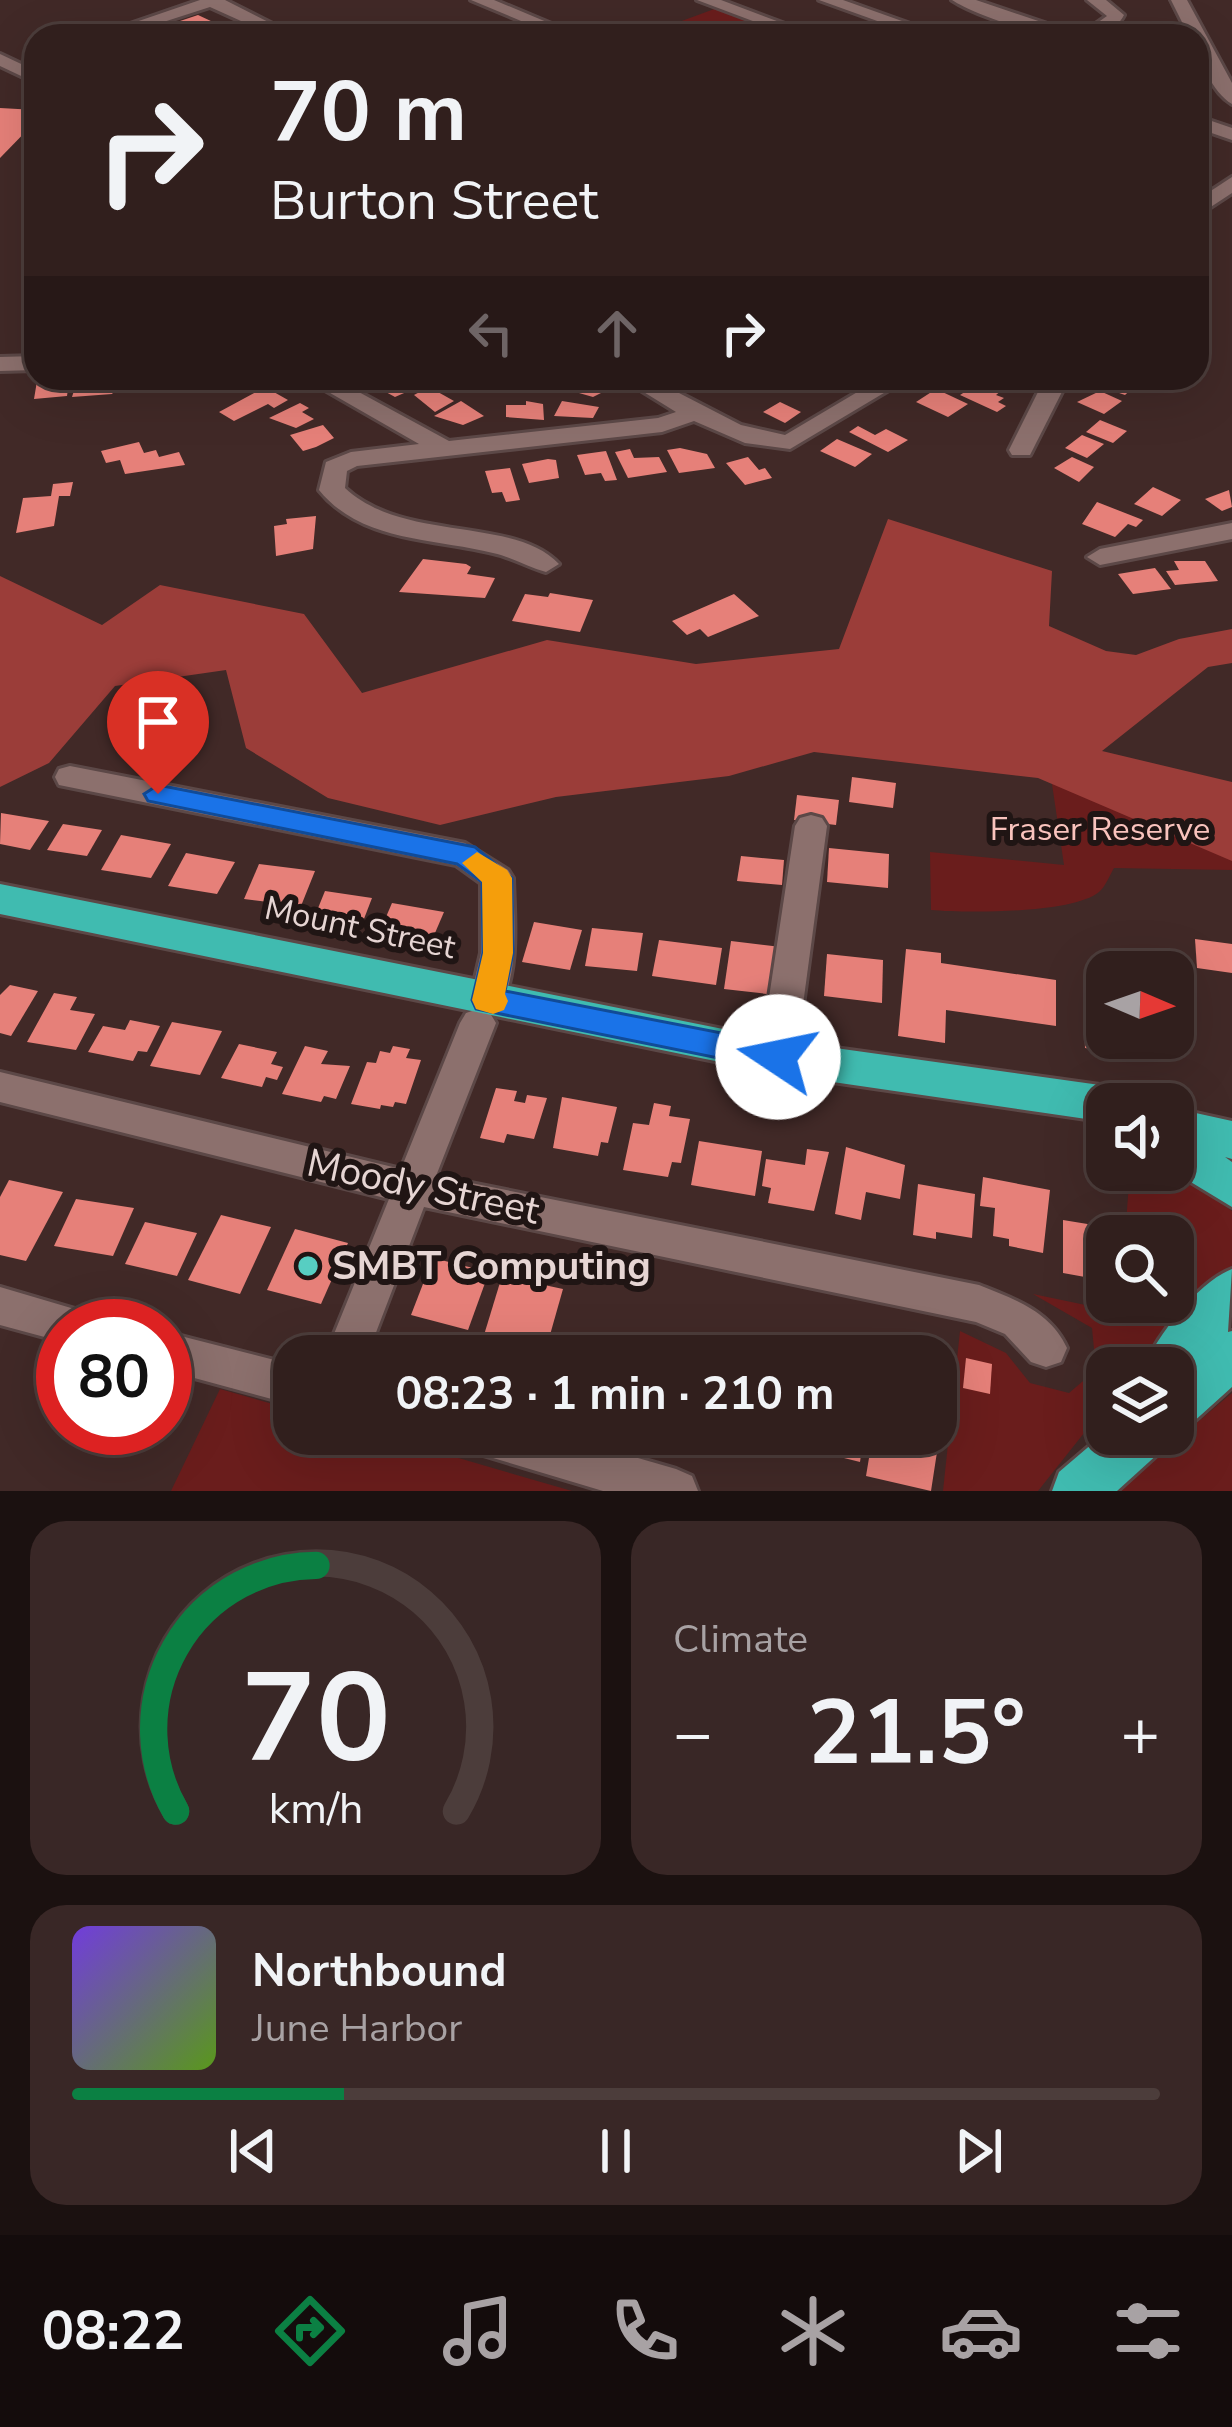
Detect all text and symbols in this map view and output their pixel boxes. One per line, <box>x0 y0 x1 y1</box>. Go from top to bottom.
text: 70 m <box>270 55 467 170</box>
icon: right <box>72 72 228 228</box>
text: Burton Street <box>270 164 598 238</box>
icon: left <box>458 300 524 366</box>
icon: ahead <box>584 300 650 366</box>
icon: right <box>710 300 776 366</box>
pin <box>107 671 209 794</box>
icon: arrive <box>125 689 191 755</box>
park label: Fraser Reserve <box>990 807 1210 852</box>
street label: Mount Street <box>260 886 460 970</box>
north arrow <box>1086 951 1194 1059</box>
map controls <box>1086 951 1194 1455</box>
position arrow <box>715 994 841 1120</box>
button: sound <box>1086 1083 1194 1191</box>
street label: Moody Street <box>302 1137 544 1238</box>
button: search <box>1086 1215 1194 1323</box>
place label: SMBT Computing <box>332 1240 651 1293</box>
marker: SMBT Computing <box>295 1253 321 1279</box>
speed limit sign: 80 <box>36 1299 192 1455</box>
button: layers <box>1086 1347 1194 1455</box>
text: 08:23 · 1 min · 210 m <box>395 1364 835 1425</box>
text: Climate <box>673 1613 808 1666</box>
text: 70 <box>241 1634 390 1804</box>
text: 21.5° <box>807 1672 1026 1795</box>
text: − <box>673 1689 713 1779</box>
text: + <box>1120 1689 1160 1779</box>
text: km/h <box>268 1780 363 1838</box>
text: Northbound <box>252 1941 506 2002</box>
text: June Harbor <box>252 2002 462 2055</box>
icon: previous <box>220 2118 286 2184</box>
icon: pause <box>583 2118 649 2184</box>
icon: next <box>946 2118 1012 2184</box>
icon: directions <box>268 2289 352 2373</box>
icon: music <box>436 2289 520 2373</box>
icon: phone <box>603 2289 687 2373</box>
icon: climate <box>771 2289 855 2373</box>
icon: car <box>939 2289 1023 2373</box>
icon: filters <box>1106 2289 1190 2373</box>
text: 08:22 <box>42 2294 185 2368</box>

